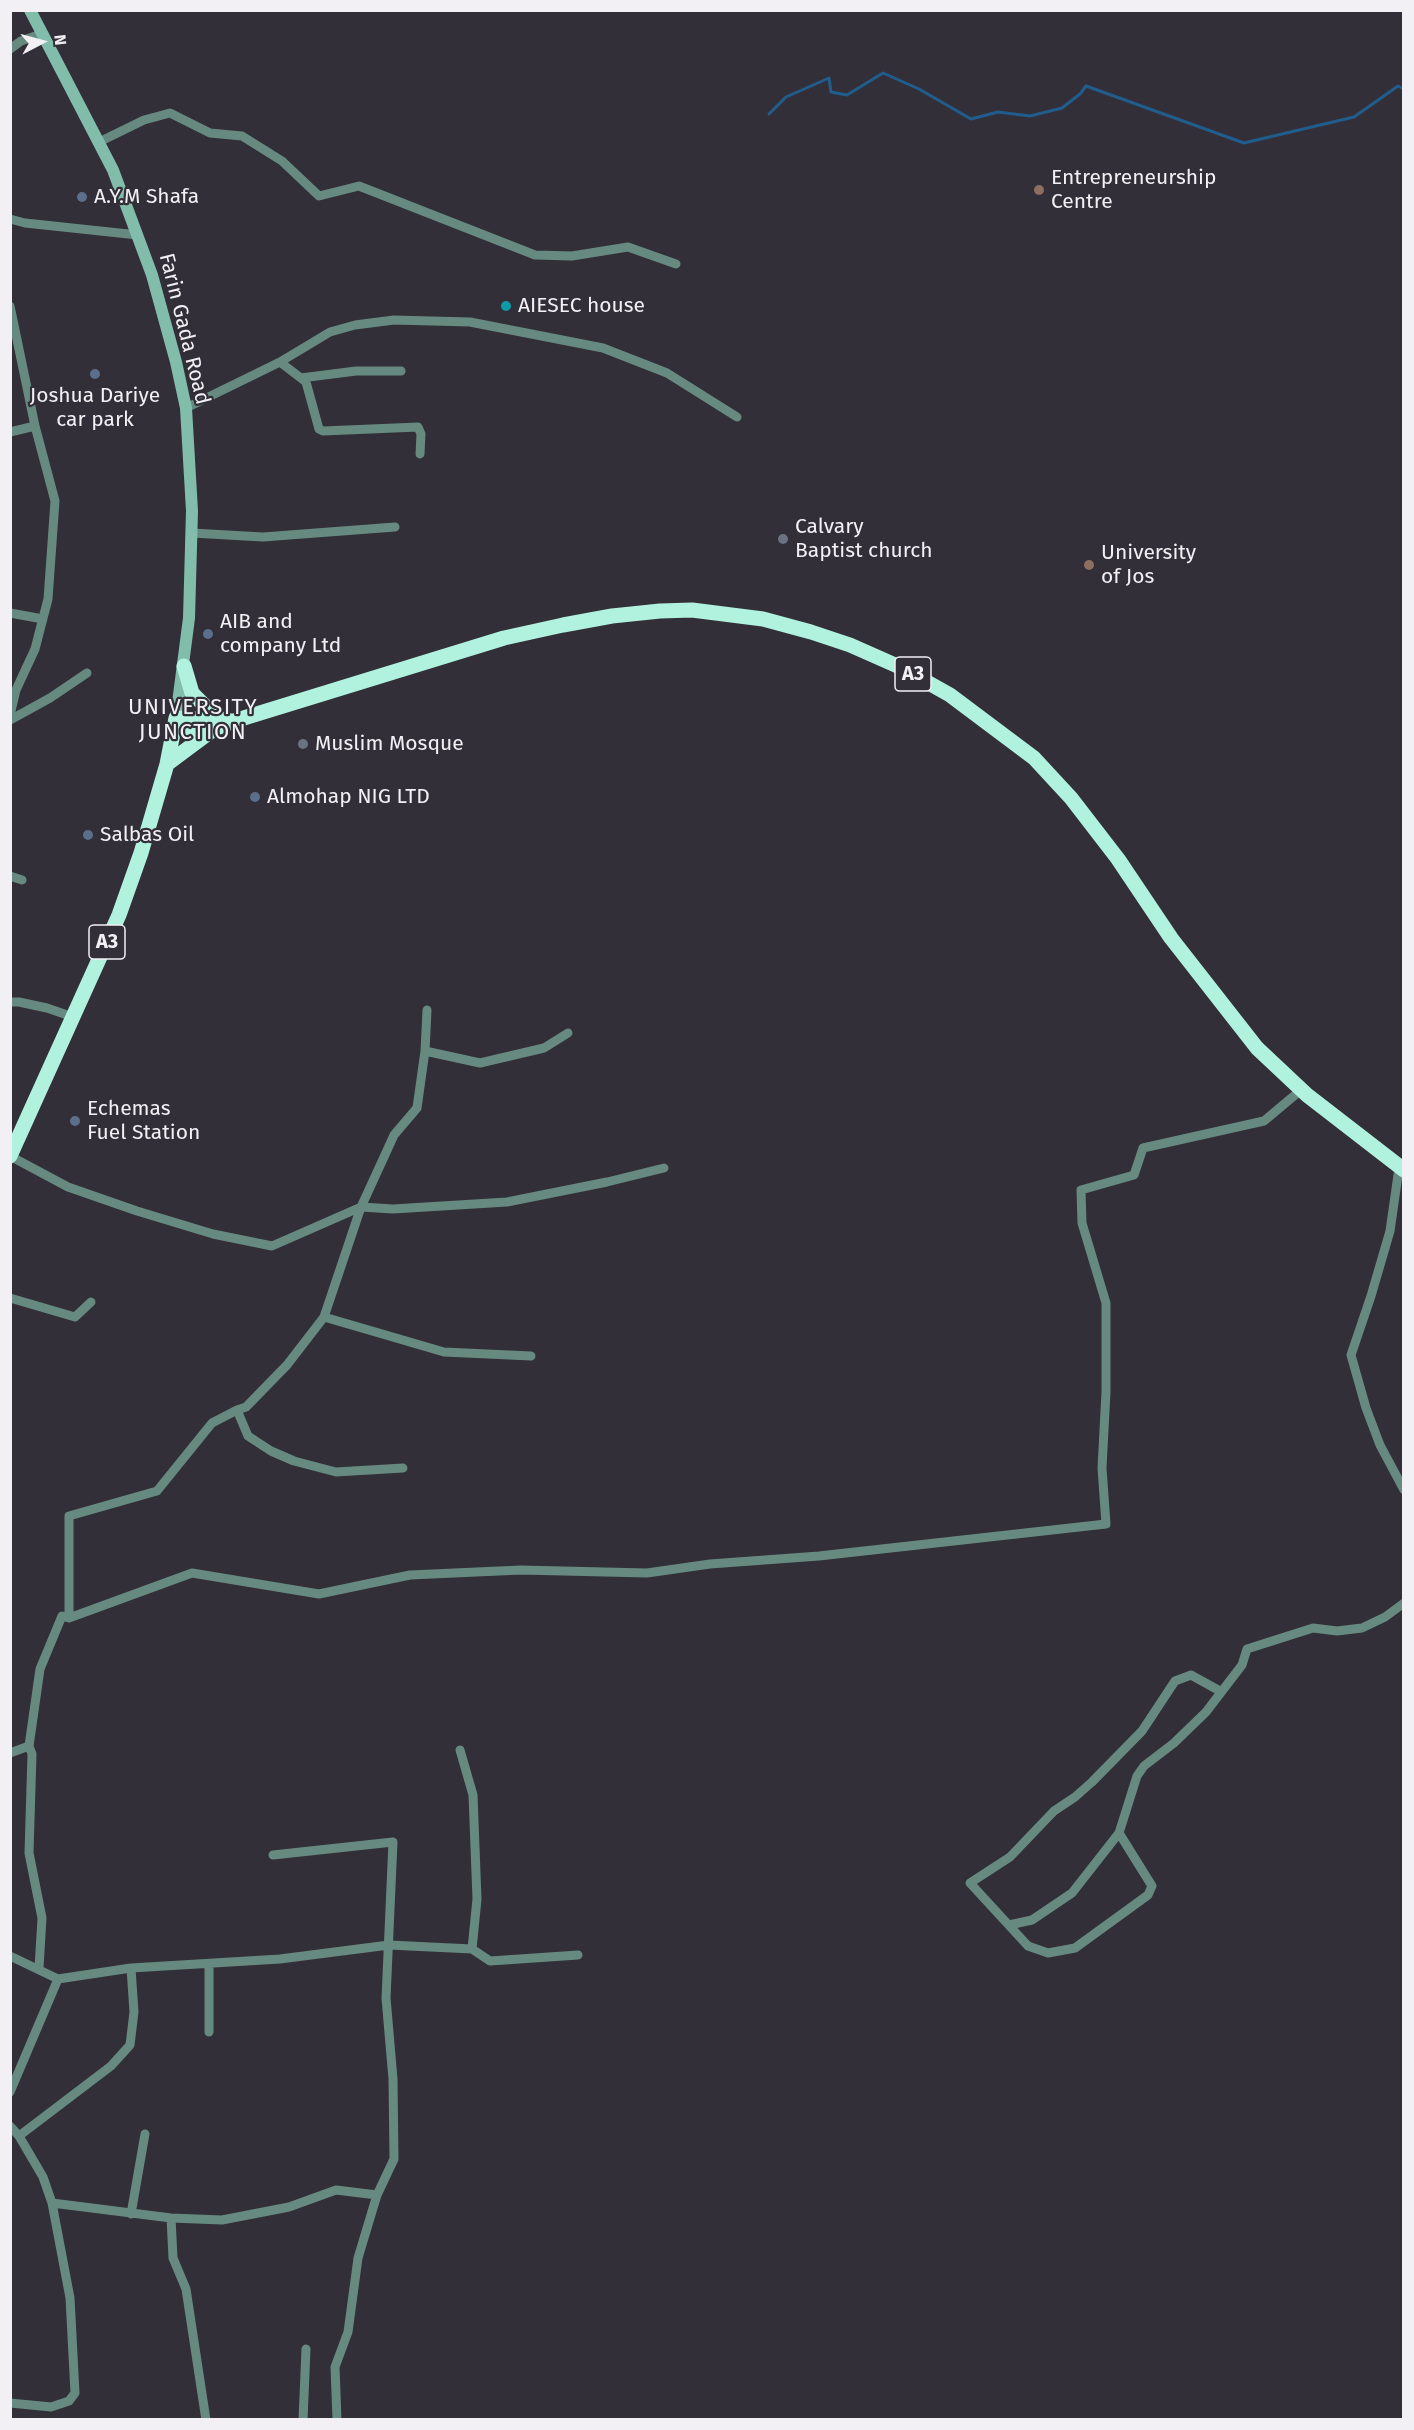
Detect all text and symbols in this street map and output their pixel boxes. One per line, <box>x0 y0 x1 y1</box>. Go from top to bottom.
north arrow <box>12 12 72 72</box>
text: N <box>50 34 70 46</box>
place label: Entrepreneurship Centre <box>1051 165 1217 215</box>
marker: Entrepreneurship Centre <box>1032 183 1046 197</box>
place label: A.Y.M Shafa <box>94 184 199 210</box>
marker: A.Y.M Shafa <box>75 190 89 204</box>
street label: Farin Gada Road <box>153 251 215 407</box>
place label: AIESEC house <box>518 293 645 319</box>
marker: AIESEC house <box>499 299 513 313</box>
marker: Joshua Dariye car park <box>88 367 102 381</box>
place label: Joshua Dariye car park <box>30 383 160 433</box>
place label: Calvary Baptist church <box>795 514 933 564</box>
marker: Calvary Baptist church <box>776 532 790 546</box>
place label: University of Jos <box>1101 540 1196 590</box>
marker: University of Jos <box>1082 558 1096 572</box>
place label: AIB and company Ltd <box>220 609 341 659</box>
marker: AIB and company Ltd <box>201 627 215 641</box>
road number: A3 <box>895 657 931 691</box>
district label: UNIVERSITY JUNCTION <box>128 695 258 746</box>
place label: Muslim Mosque <box>315 731 464 757</box>
marker: Muslim Mosque <box>296 737 310 751</box>
place label: Almohap NIG LTD <box>267 784 430 810</box>
marker: Almohap NIG LTD <box>248 790 262 804</box>
place label: Salbas Oil <box>100 822 194 848</box>
marker: Salbas Oil <box>81 828 95 842</box>
road number: A3 <box>89 925 125 959</box>
place label: Echemas Fuel Station <box>87 1096 200 1146</box>
marker: Echemas Fuel Station <box>68 1114 82 1128</box>

